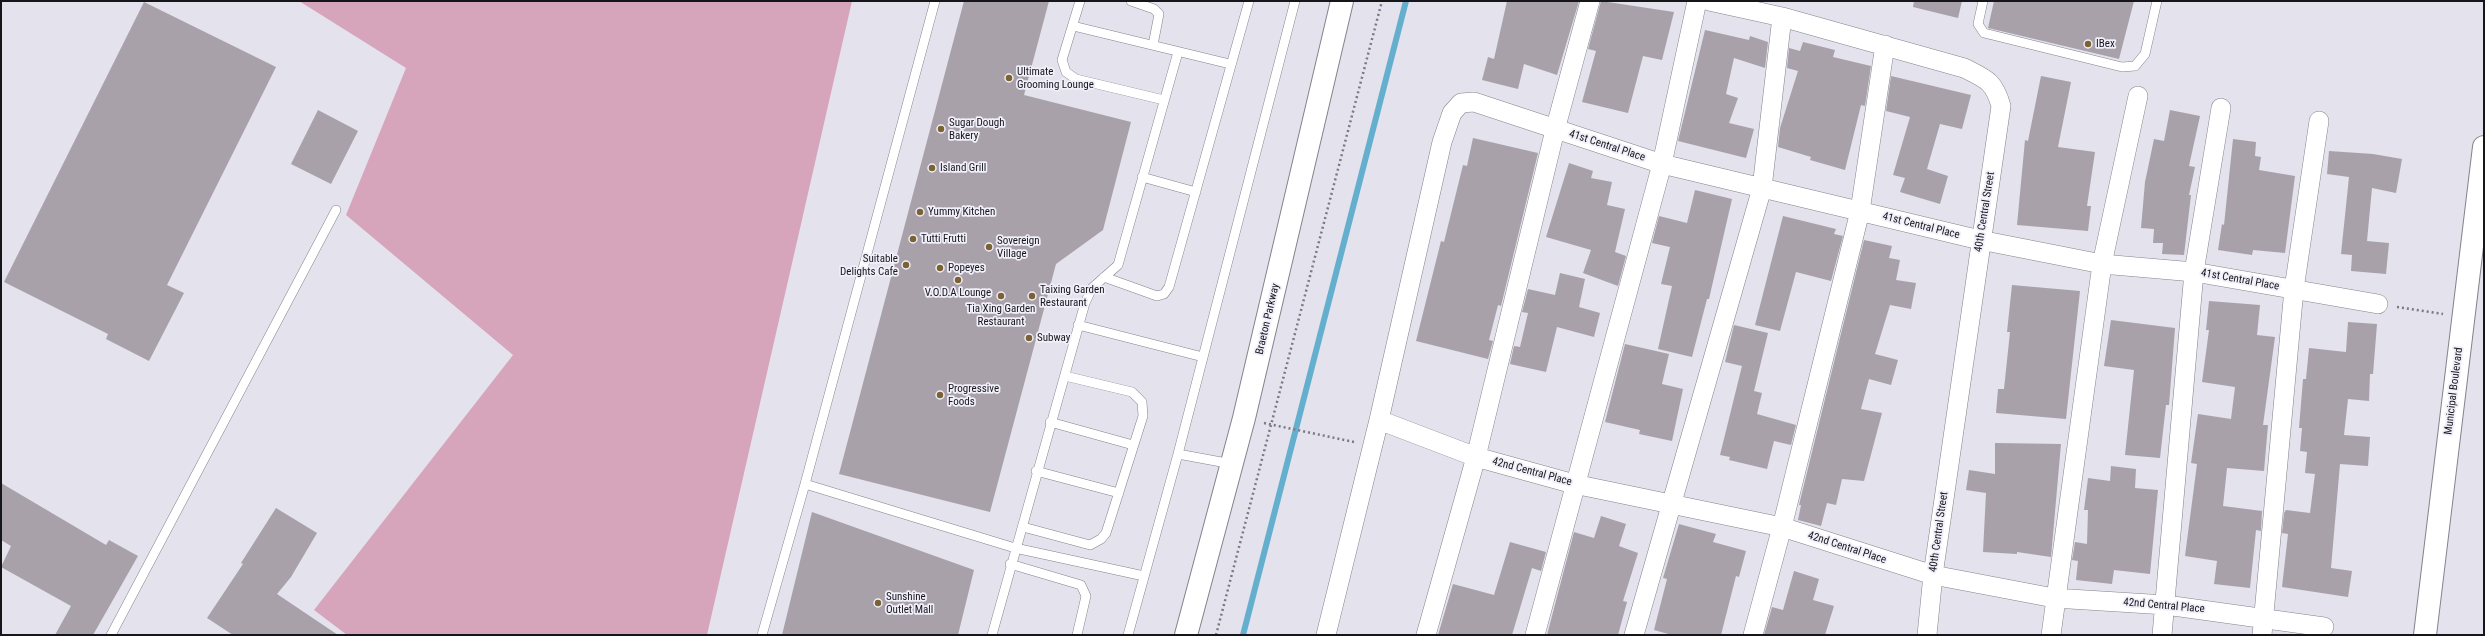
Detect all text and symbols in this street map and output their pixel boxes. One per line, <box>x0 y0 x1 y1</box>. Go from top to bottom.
place label: IBex <box>2096 37 2115 51</box>
marker: IBex <box>2083 39 2093 49</box>
place label: Ultimate Grooming Lounge <box>1017 65 1094 91</box>
marker: Ultimate Grooming Lounge <box>1004 73 1014 83</box>
place label: Sugar Dough Bakery <box>949 116 1004 142</box>
marker: Sugar Dough Bakery <box>936 124 946 134</box>
street label: 41st Central Place <box>1567 127 1647 165</box>
place label: Island Grill <box>940 161 986 175</box>
marker: Island Grill <box>927 163 937 173</box>
street label: 40th Central Street <box>1972 171 1998 253</box>
place label: Yummy Kitchen <box>928 205 995 219</box>
marker: Yummy Kitchen <box>915 207 925 217</box>
street label: 41st Central Place <box>1881 210 1961 242</box>
place label: Tutti Frutti <box>921 232 966 246</box>
marker: Tutti Frutti <box>908 234 918 244</box>
place label: Sovereign Village <box>997 234 1040 260</box>
marker: Sovereign Village <box>984 242 994 252</box>
place label: Suitable Delights Cafe <box>840 252 898 278</box>
marker: Suitable Delights Cafe <box>901 260 911 270</box>
place label: Popeyes <box>948 261 985 275</box>
marker: Popeyes <box>935 263 945 273</box>
street label: 41st Central Place <box>2200 267 2280 293</box>
marker: V.O.D.A Lounge <box>953 275 963 285</box>
street label: Braeton Parkway <box>1253 282 1283 356</box>
place label: Taixing Garden Restaurant <box>1040 283 1105 309</box>
place label: V.O.D.A Lounge <box>925 286 991 300</box>
marker: Tia Xing Garden Restaurant <box>996 291 1006 301</box>
marker: Taixing Garden Restaurant <box>1027 291 1037 301</box>
place label: Tia Xing Garden Restaurant <box>967 302 1035 328</box>
place label: Subway <box>1037 331 1070 345</box>
marker: Subway <box>1024 333 1034 343</box>
street label: Municipal Boulevard <box>2442 347 2466 435</box>
place label: Progressive Foods <box>948 382 999 408</box>
marker: Progressive Foods <box>935 390 945 400</box>
street label: 42nd Central Place <box>1491 455 1573 489</box>
street label: 40th Central Street <box>1927 491 1951 573</box>
street label: 42nd Central Place <box>1806 529 1888 567</box>
place label: Sunshine Outlet Mall <box>886 590 933 616</box>
street label: 42nd Central Place <box>2123 596 2205 616</box>
marker: Sunshine Outlet Mall <box>873 598 883 608</box>

